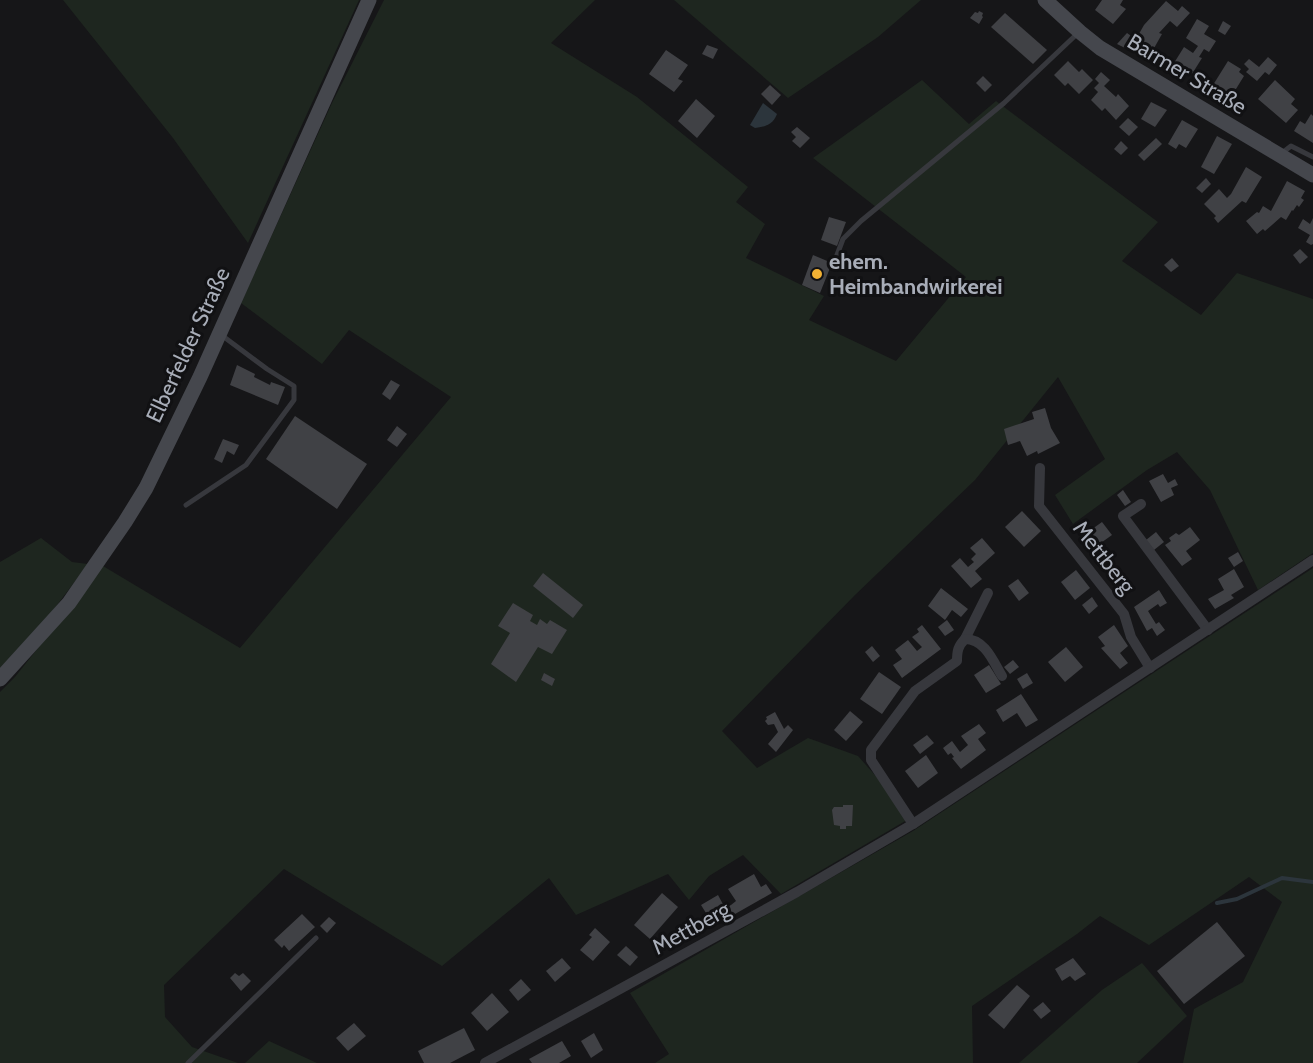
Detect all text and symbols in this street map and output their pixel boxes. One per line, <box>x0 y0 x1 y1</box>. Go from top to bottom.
street label: Barmer Straße <box>1123 28 1251 120</box>
place label: ehem. Heimbandwirkerei <box>829 248 1002 300</box>
street label: Elberfelder Straße <box>140 263 236 427</box>
marker: ehem. Heimbandwirkerei <box>810 267 824 281</box>
street label: Mettberg <box>1067 515 1141 600</box>
street label: Mettberg <box>647 895 736 960</box>

